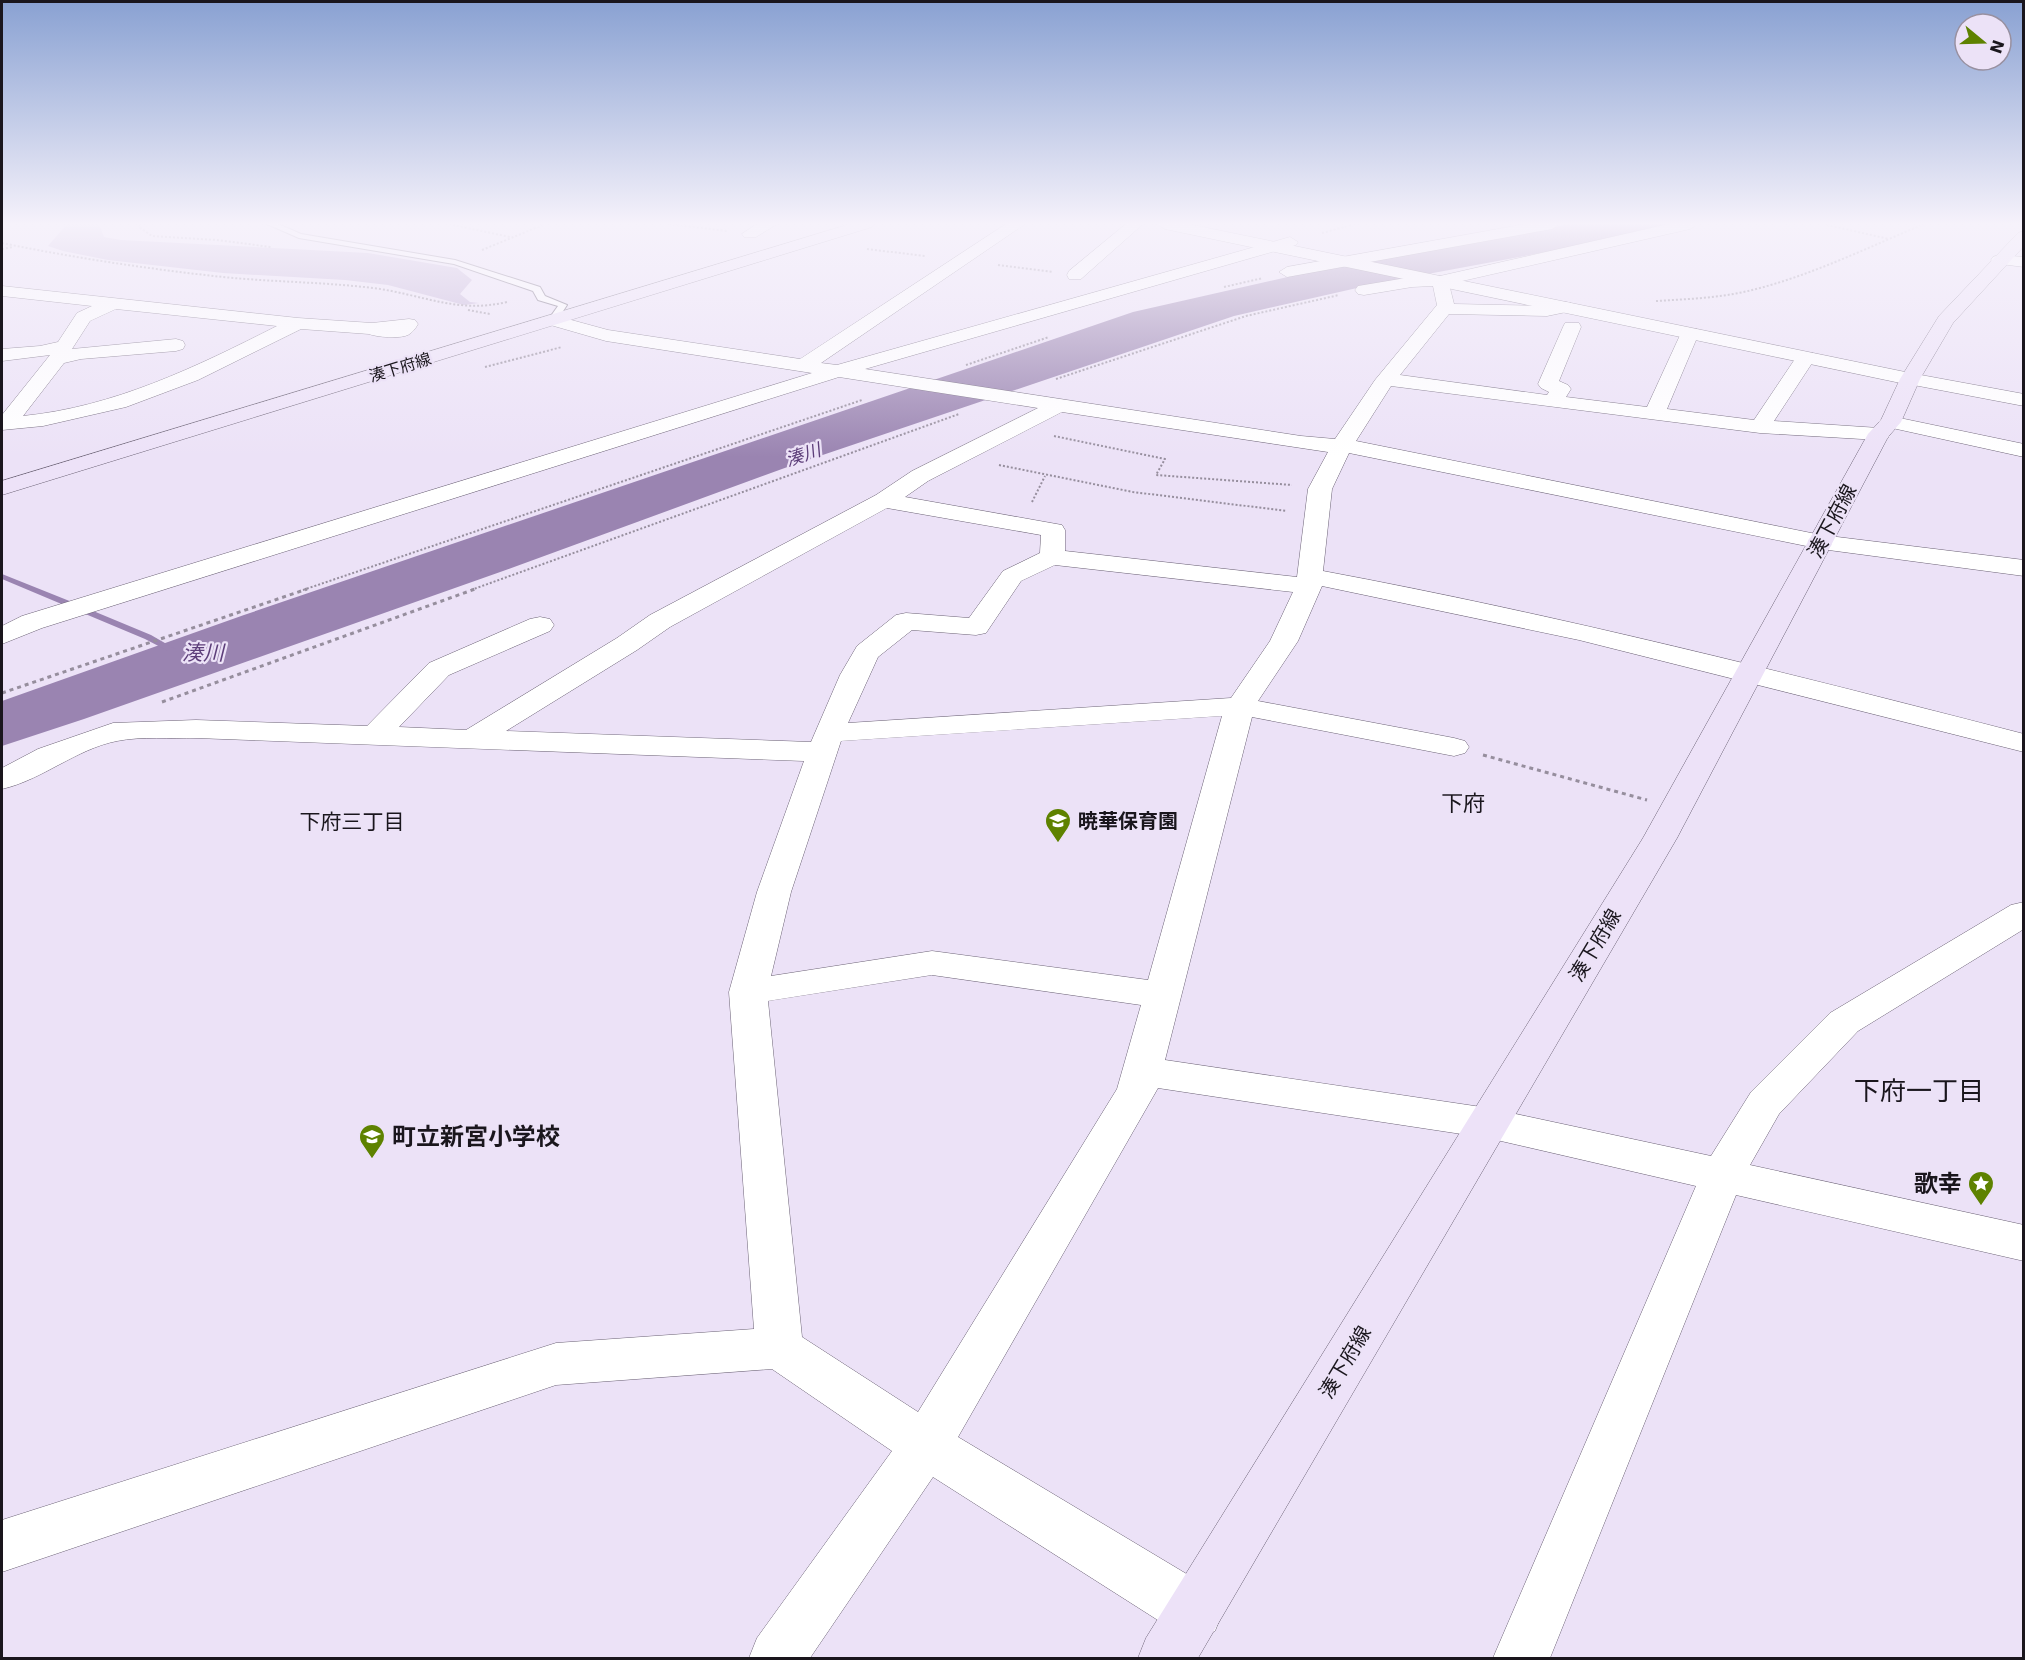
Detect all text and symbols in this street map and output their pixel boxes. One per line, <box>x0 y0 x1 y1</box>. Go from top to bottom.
north arrow <box>1953 12 2013 72</box>
text: N <box>1986 37 2008 56</box>
street label: 湊下府線 <box>367 349 434 386</box>
water label: 湊川 <box>782 438 825 470</box>
street label: 湊下府線 <box>1803 480 1861 562</box>
water label: 湊川 <box>182 641 226 665</box>
district label: 下府 <box>1441 791 1485 816</box>
school or university icon: 暁華保育園 <box>1043 806 1073 844</box>
place label: 暁華保育園 <box>1078 809 1178 833</box>
district label: 下府三丁目 <box>300 810 405 834</box>
street label: 湊下府線 <box>1564 905 1626 985</box>
district label: 下府一丁目 <box>1854 1076 1984 1106</box>
school or university icon: 町立新宮小学校 <box>357 1122 387 1160</box>
place label: 町立新宮小学校 <box>392 1123 560 1151</box>
place icon: 歌幸 <box>1966 1169 1996 1207</box>
place label: 歌幸 <box>1914 1170 1962 1198</box>
street label: 湊下府線 <box>1314 1322 1376 1402</box>

